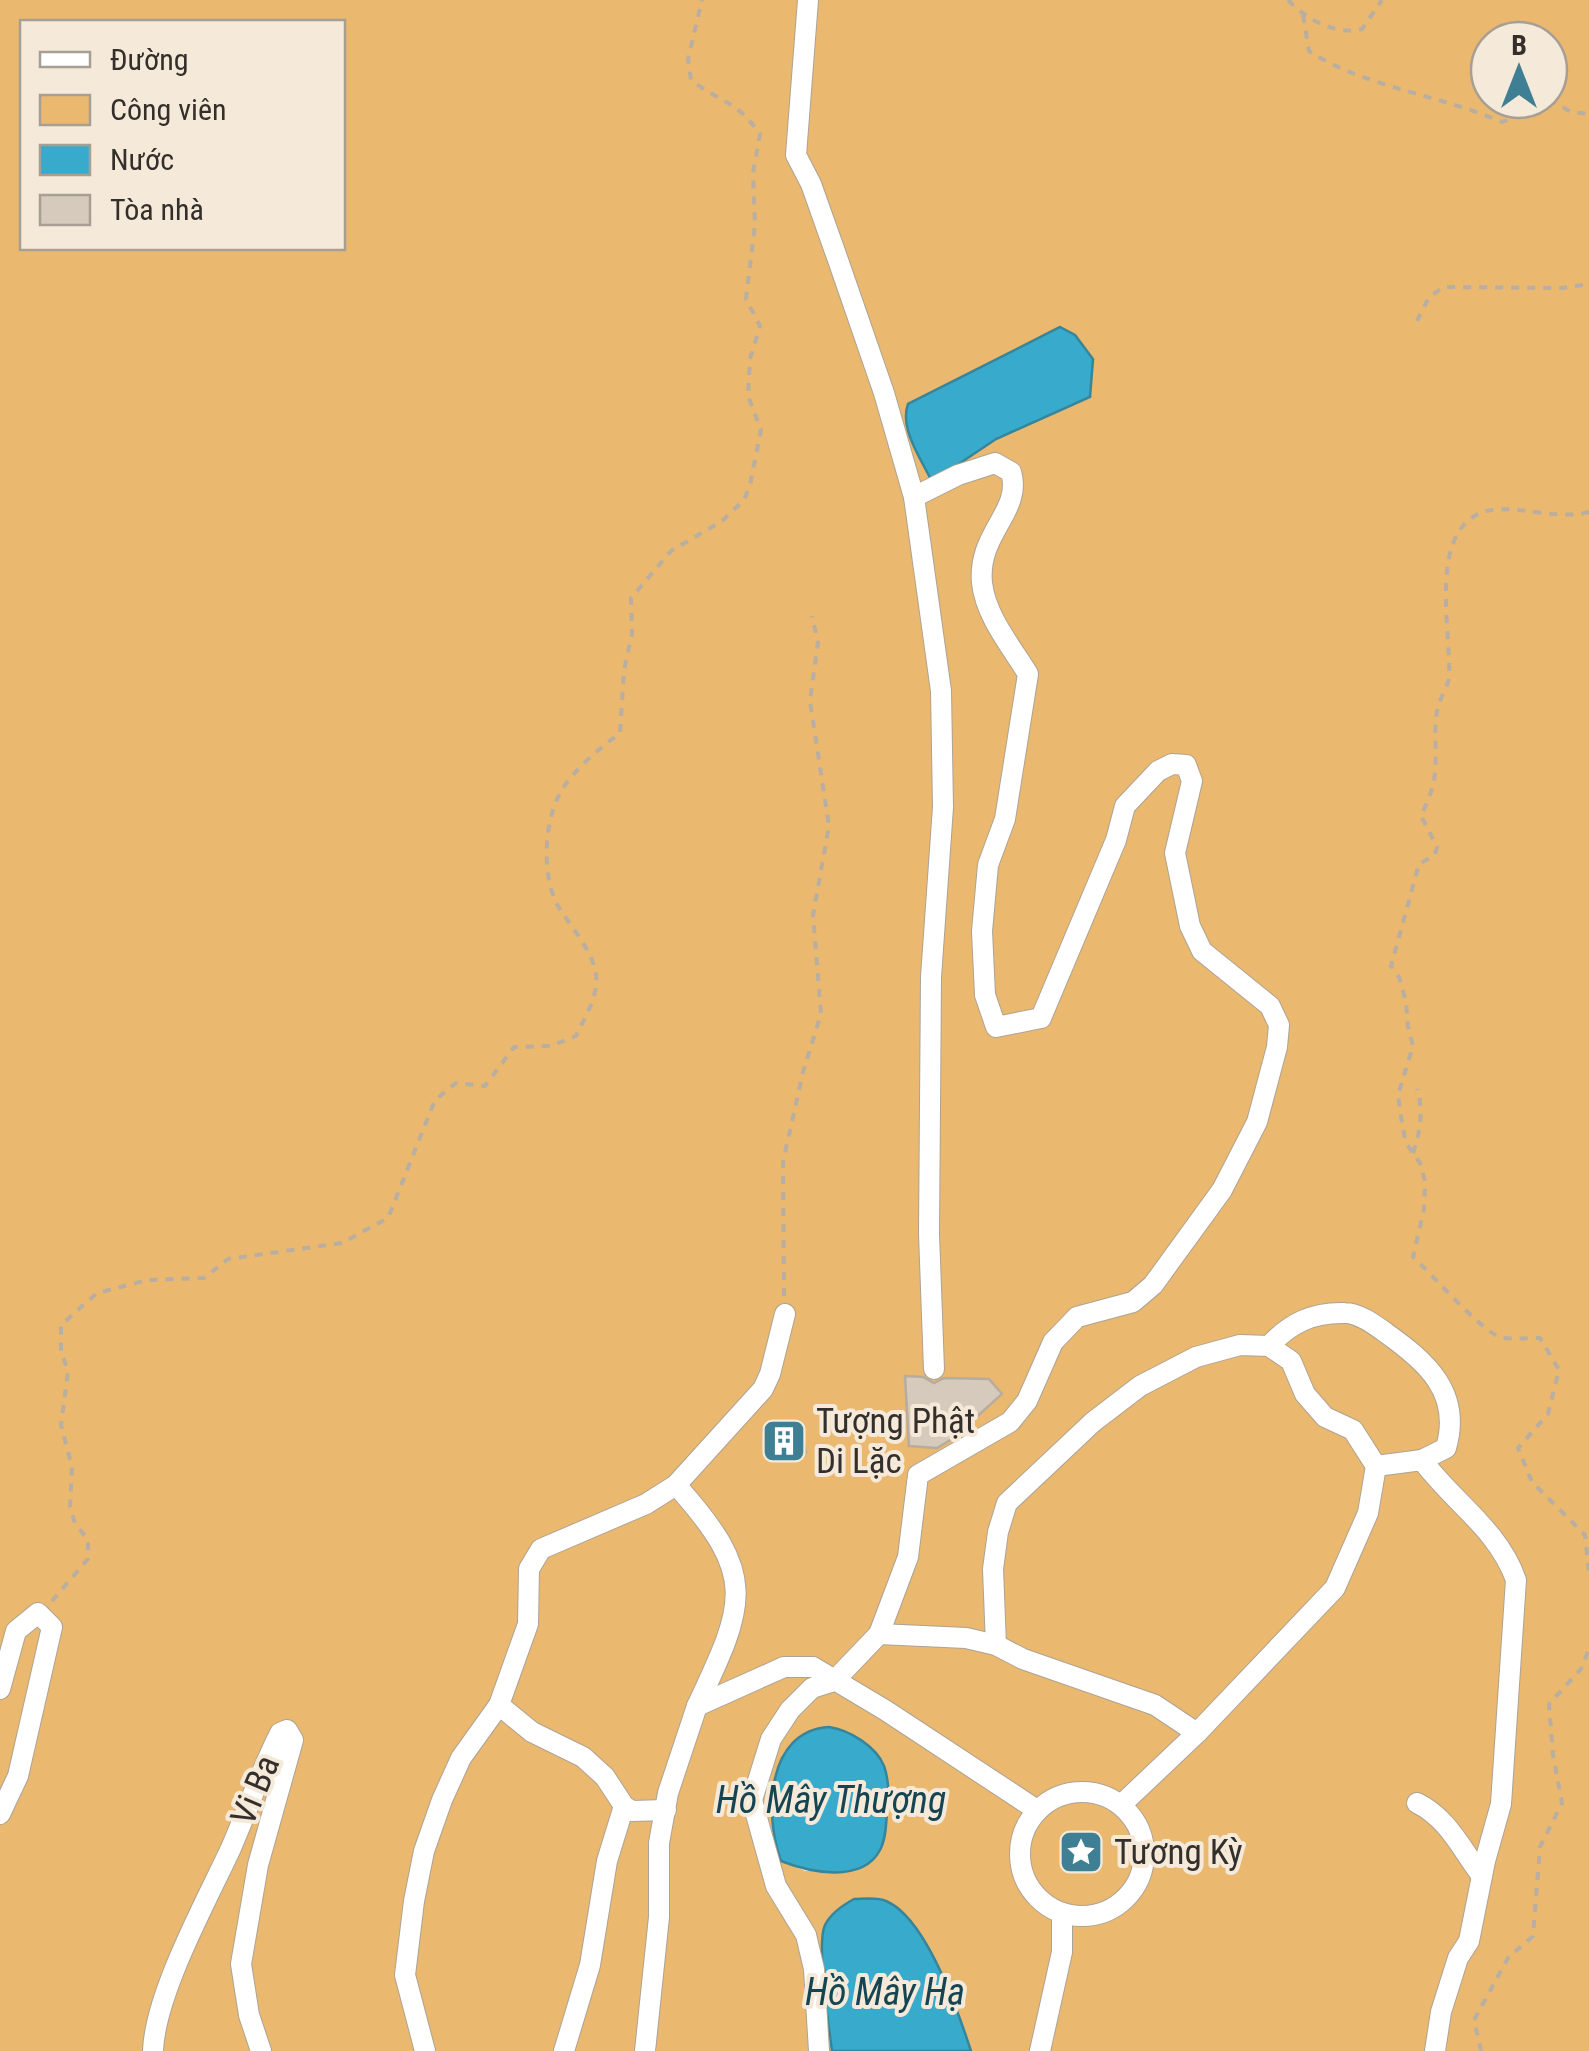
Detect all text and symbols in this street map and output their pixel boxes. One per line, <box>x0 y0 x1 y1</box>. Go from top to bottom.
legend <box>20 20 345 250</box>
north arrow <box>1469 20 1569 120</box>
text: B <box>1511 29 1527 62</box>
text: Đường <box>110 42 189 77</box>
text: Công viên <box>110 92 227 127</box>
text: Nước <box>110 142 174 177</box>
text: Tòa nhà <box>110 192 204 227</box>
place label: Tượng Phật Di Lặc <box>816 1401 975 1482</box>
building icon: Tượng Phật Di Lặc <box>761 1418 807 1464</box>
street label: Vi Ba <box>223 1749 288 1831</box>
water label: Hồ Mây Thượng <box>716 1778 946 1822</box>
place icon: Tương Kỳ <box>1058 1829 1104 1875</box>
place label: Tương Kỳ <box>1114 1832 1243 1873</box>
water label: Hồ Mây Hạ <box>805 1970 965 2014</box>

